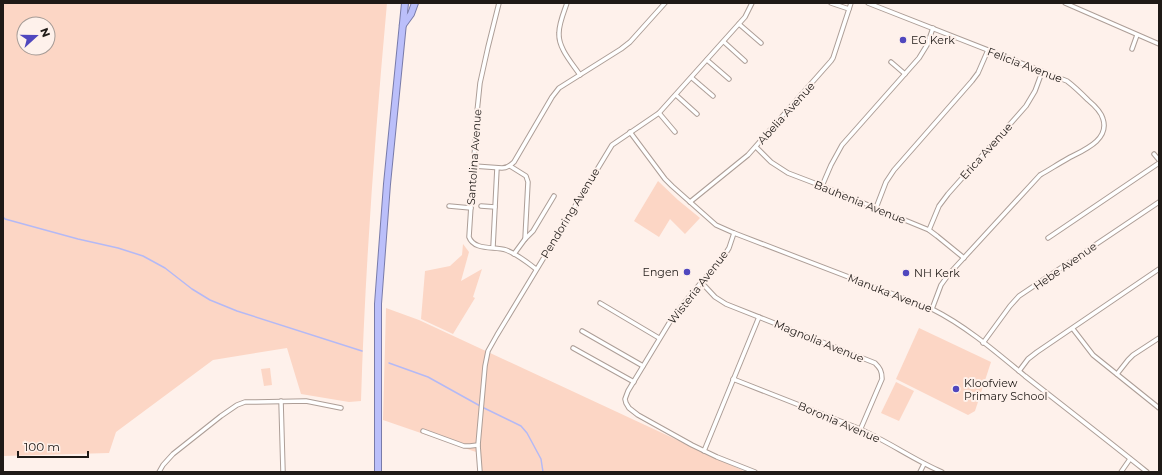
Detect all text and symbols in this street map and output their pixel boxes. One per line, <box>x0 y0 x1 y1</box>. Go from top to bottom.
north arrow <box>16 16 56 56</box>
text: N <box>37 26 53 39</box>
place label: EG Kerk <box>911 33 955 47</box>
marker: EG Kerk <box>898 35 908 45</box>
street label: Felicia Avenue <box>985 44 1065 86</box>
street label: Abelia Avenue <box>754 79 818 147</box>
street label: Santolina Avenue <box>464 108 484 205</box>
street label: Erica Avenue <box>957 119 1015 182</box>
street label: Pendoring Avenue <box>538 165 603 261</box>
street label: Bauhenia Avenue <box>812 177 908 227</box>
street label: Hebe Avenue <box>1031 239 1100 293</box>
street label: Wisteria Avenue <box>665 247 731 327</box>
place label: Engen <box>643 265 679 279</box>
place label: NH Kerk <box>914 266 960 280</box>
marker: Engen <box>682 267 692 277</box>
marker: NH Kerk <box>901 268 911 278</box>
street label: Manuka Avenue <box>846 270 934 316</box>
street label: Magnolia Avenue <box>772 317 866 366</box>
place label: Kloofview Primary School <box>964 376 1047 403</box>
marker: Kloofview Primary School <box>951 384 961 394</box>
street label: Boronia Avenue <box>796 398 882 446</box>
scale bar <box>18 433 88 459</box>
text: 100 m <box>24 439 60 454</box>

